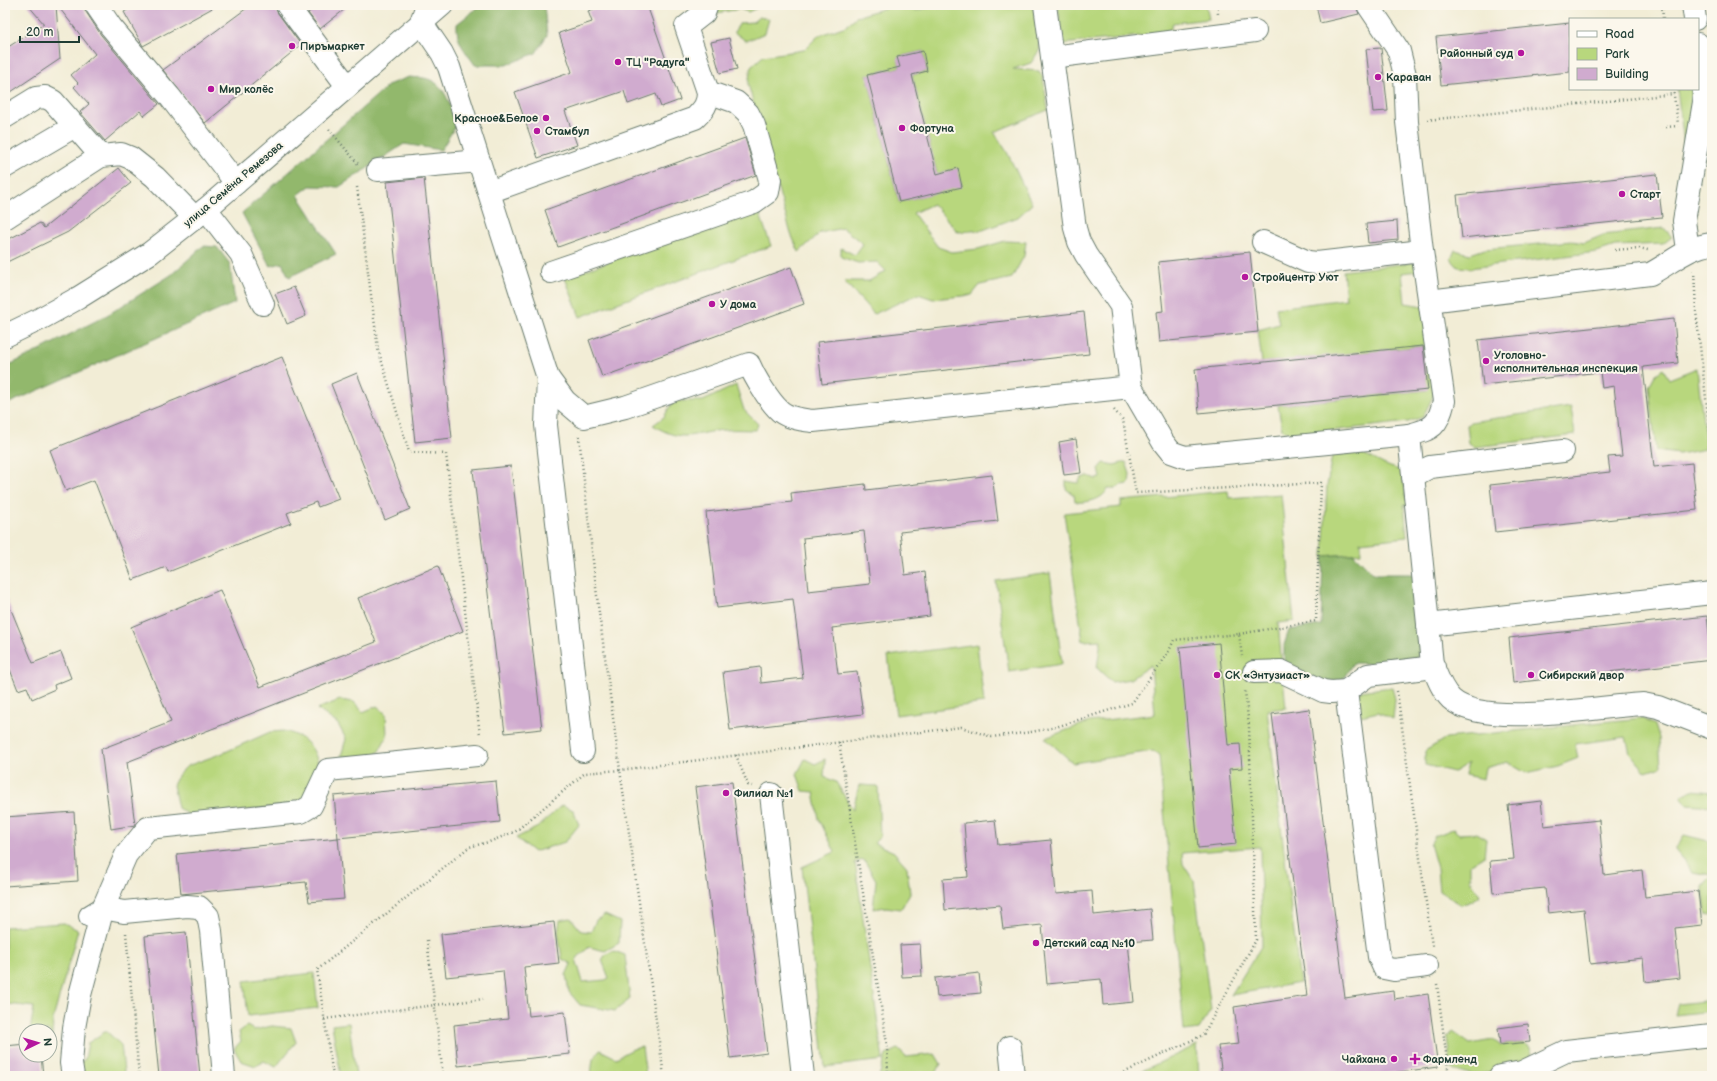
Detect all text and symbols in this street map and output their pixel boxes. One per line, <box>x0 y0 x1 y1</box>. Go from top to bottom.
scale bar <box>20 18 79 44</box>
legend <box>1569 18 1699 90</box>
text: 20 m <box>26 25 53 40</box>
text: Road <box>1605 27 1634 42</box>
place label: Пиръмаркет <box>300 40 365 53</box>
marker: Пиръмаркет <box>287 41 297 51</box>
place label: Районный суд <box>1440 47 1513 60</box>
text: Park <box>1605 47 1629 62</box>
marker: Районный суд <box>1516 48 1526 58</box>
place label: ТЦ "Радуга" <box>626 56 690 69</box>
marker: ТЦ "Радуга" <box>613 57 623 67</box>
text: Building <box>1605 67 1649 82</box>
place label: Караван <box>1386 71 1431 84</box>
marker: Караван <box>1373 72 1383 82</box>
place label: Мир колёс <box>219 83 274 96</box>
marker: Мир колёс <box>206 84 216 94</box>
place label: Красное&Белое <box>454 112 538 125</box>
marker: Красное&Белое <box>541 113 551 123</box>
place label: Фортуна <box>910 122 955 135</box>
marker: Фортуна <box>897 123 907 133</box>
place label: Стамбул <box>545 125 589 138</box>
marker: Стамбул <box>532 126 542 136</box>
street label: улица Семёна Ремезова <box>181 139 286 230</box>
place label: Старт <box>1630 188 1661 201</box>
marker: Старт <box>1617 189 1627 199</box>
place label: Стройцентр Уют <box>1253 271 1339 284</box>
marker: Стройцентр Уют <box>1240 272 1250 282</box>
place label: У дома <box>720 298 757 311</box>
marker: У дома <box>707 299 717 309</box>
place label: Уголовно- исполнительная инспекция <box>1494 349 1638 375</box>
marker: Уголовно- исполнительная инспекция <box>1481 356 1491 366</box>
place label: СК «Энтузиаст» <box>1225 669 1310 682</box>
place label: Сибирский двор <box>1539 669 1625 682</box>
marker: СК «Энтузиаст» <box>1212 670 1222 680</box>
marker: Сибирский двор <box>1526 670 1536 680</box>
place label: Филиал №1 <box>734 787 793 800</box>
marker: Филиал №1 <box>721 788 731 798</box>
place label: Детский сад №10 <box>1044 937 1135 950</box>
marker: Детский сад №10 <box>1031 938 1041 948</box>
north arrow <box>18 1023 58 1063</box>
text: N <box>41 1037 54 1047</box>
place label: Чайхана <box>1342 1053 1387 1066</box>
place label: Фармленд <box>1423 1053 1477 1066</box>
marker: Чайхана <box>1389 1054 1399 1064</box>
marker: Фармленд <box>1410 1054 1420 1064</box>

